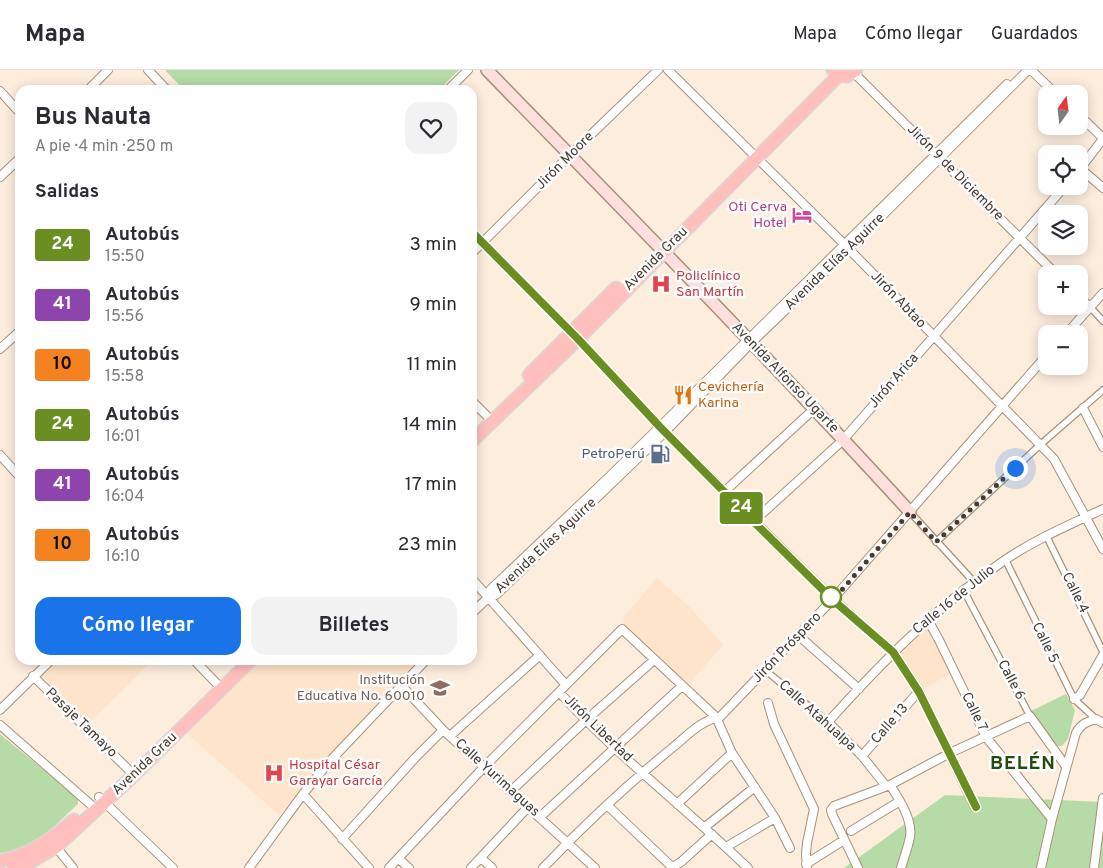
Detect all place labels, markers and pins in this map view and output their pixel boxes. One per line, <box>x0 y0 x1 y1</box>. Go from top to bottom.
place label: Oti Cerva Hotel <box>728 199 787 232</box>
hotel icon: Oti Cerva Hotel <box>791 204 813 226</box>
place label: Policlínico San Martín <box>676 268 744 301</box>
hospital icon: Policlínico San Martín <box>650 273 672 295</box>
place label: Cevichería Karina <box>698 379 764 412</box>
restaurant icon: Cevichería Karina <box>672 384 694 406</box>
fuel station icon: PetroPerú <box>649 443 671 465</box>
place label: PetroPerú <box>581 446 645 463</box>
unlabelled marker <box>820 586 842 608</box>
place label: Institución Educativa No. 60010 <box>297 672 425 705</box>
school or university icon: Institución Educativa No. 60010 <box>429 677 451 699</box>
place label: Hospital César Garayar García <box>289 757 382 790</box>
hospital icon: Hospital César Garayar García <box>263 762 285 784</box>

